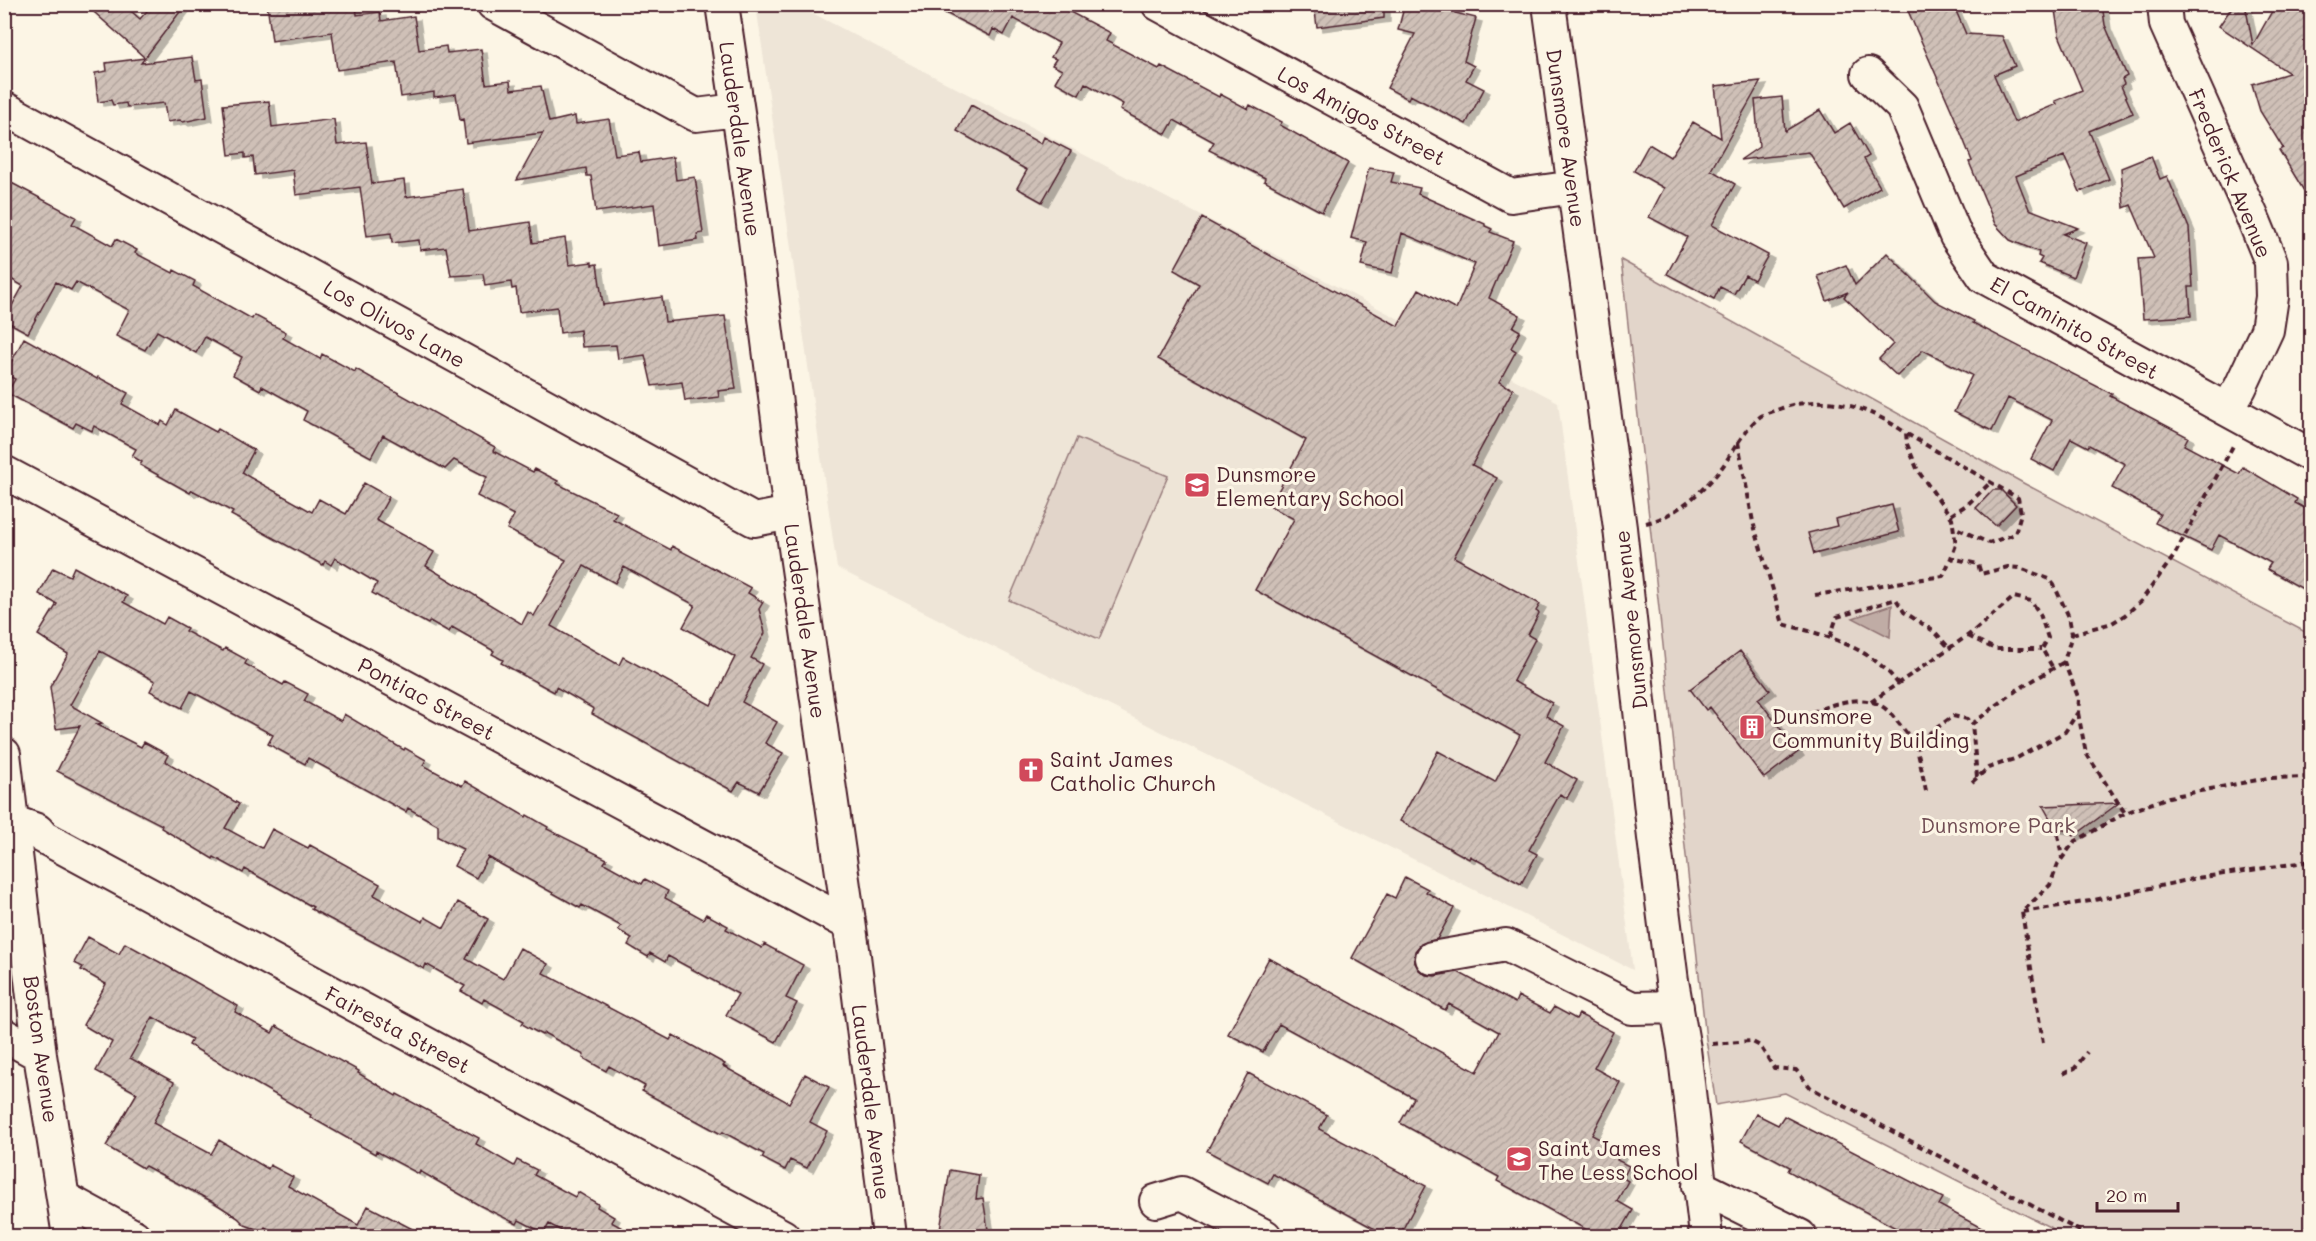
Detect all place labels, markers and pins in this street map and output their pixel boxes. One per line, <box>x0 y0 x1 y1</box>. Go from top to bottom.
place label: Dunsmore Elementary School <box>1216 460 1404 511</box>
school or university icon: Dunsmore Elementary School <box>1182 470 1212 500</box>
place label: Dunsmore Community Building <box>1772 702 1969 753</box>
building icon: Dunsmore Community Building <box>1737 712 1767 742</box>
place label: Saint James Catholic Church <box>1050 745 1215 796</box>
church icon: Saint James Catholic Church <box>1016 755 1046 785</box>
place label: Saint James The Less School <box>1538 1134 1699 1185</box>
school or university icon: Saint James The Less School <box>1504 1144 1534 1174</box>

